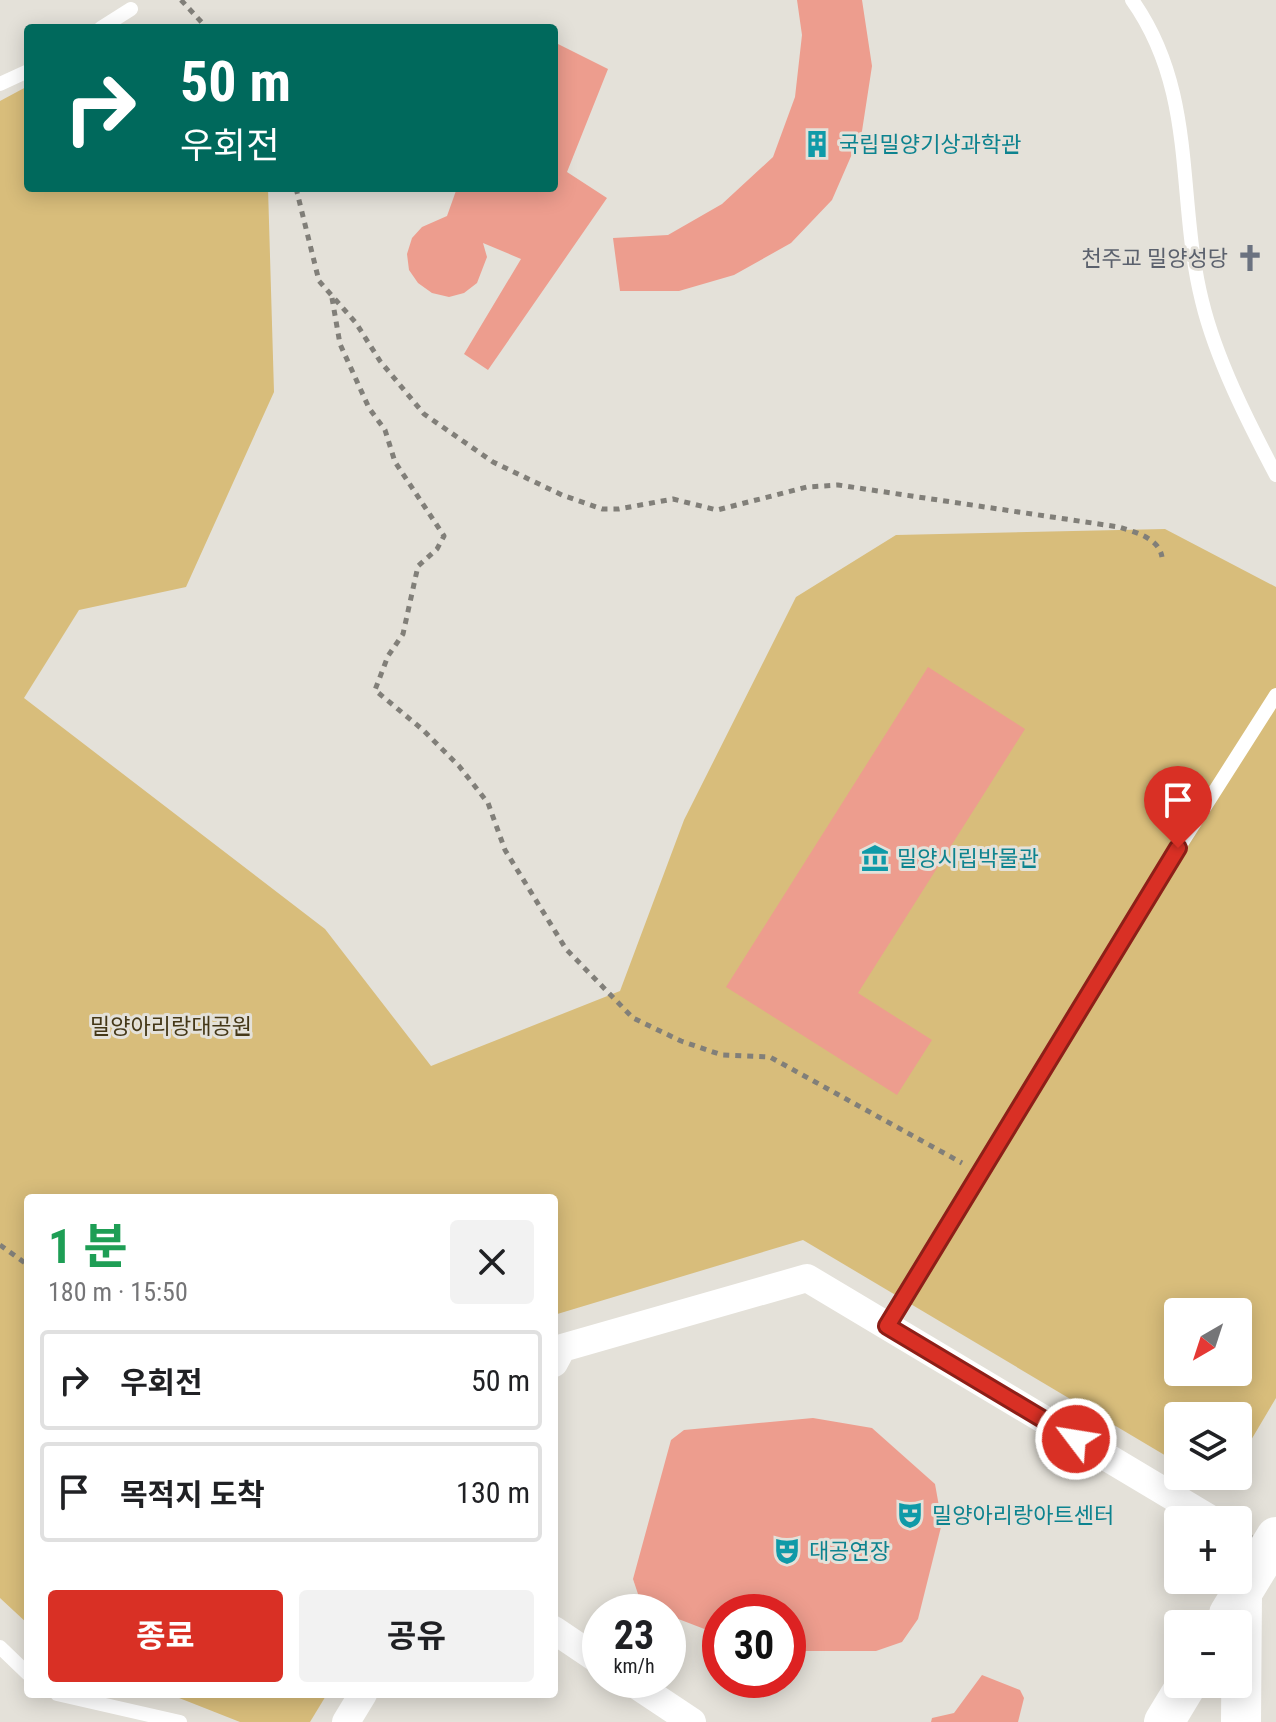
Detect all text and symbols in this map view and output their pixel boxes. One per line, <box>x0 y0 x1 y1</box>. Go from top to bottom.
text: 50 m <box>180 49 291 115</box>
icon: right <box>48 56 152 160</box>
text: 우회전 <box>180 125 279 167</box>
building icon: 국립밀양기상과학관 <box>802 129 832 159</box>
place label: 국립밀양기상과학관 <box>839 132 1021 157</box>
church icon: 천주교 밀양성당 <box>1235 243 1265 273</box>
place label: 천주교 밀양성당 <box>1081 246 1228 271</box>
pin <box>1144 766 1212 848</box>
icon: arrive <box>1156 778 1200 822</box>
museum icon: 밀양시립박물관 <box>860 843 890 873</box>
place label: 밀양시립박물관 <box>897 846 1039 871</box>
park label: 밀양아리랑대공원 <box>90 1014 252 1039</box>
text: 1 분 <box>48 1218 127 1275</box>
button: close <box>450 1220 534 1304</box>
text: 180 m · 15:50 <box>48 1277 188 1307</box>
north arrow <box>1164 1298 1252 1386</box>
map controls <box>1164 1298 1252 1698</box>
icon: right <box>52 1358 96 1402</box>
text: 50 m <box>471 1363 530 1398</box>
text: 우회전 <box>120 1365 203 1400</box>
position arrow <box>1034 1397 1118 1481</box>
button: layers <box>1164 1402 1252 1490</box>
icon: arrive <box>52 1470 96 1514</box>
text: 130 m <box>456 1475 530 1510</box>
text: 목적지 도착 <box>120 1477 265 1512</box>
theatre icon: 밀양아리랑아트센터 <box>895 1500 925 1530</box>
place label: 밀양아리랑아트센터 <box>932 1503 1114 1528</box>
button: + <box>1164 1506 1252 1594</box>
theatre icon: 대공연장 <box>772 1536 802 1566</box>
place label: 대공연장 <box>809 1539 890 1564</box>
button: 종료 <box>48 1590 283 1682</box>
button: 공유 <box>299 1590 534 1682</box>
speed limit sign: 30 <box>702 1594 806 1698</box>
button: − <box>1164 1610 1252 1698</box>
text: 23 <box>614 1612 654 1659</box>
text: km/h <box>613 1654 655 1678</box>

